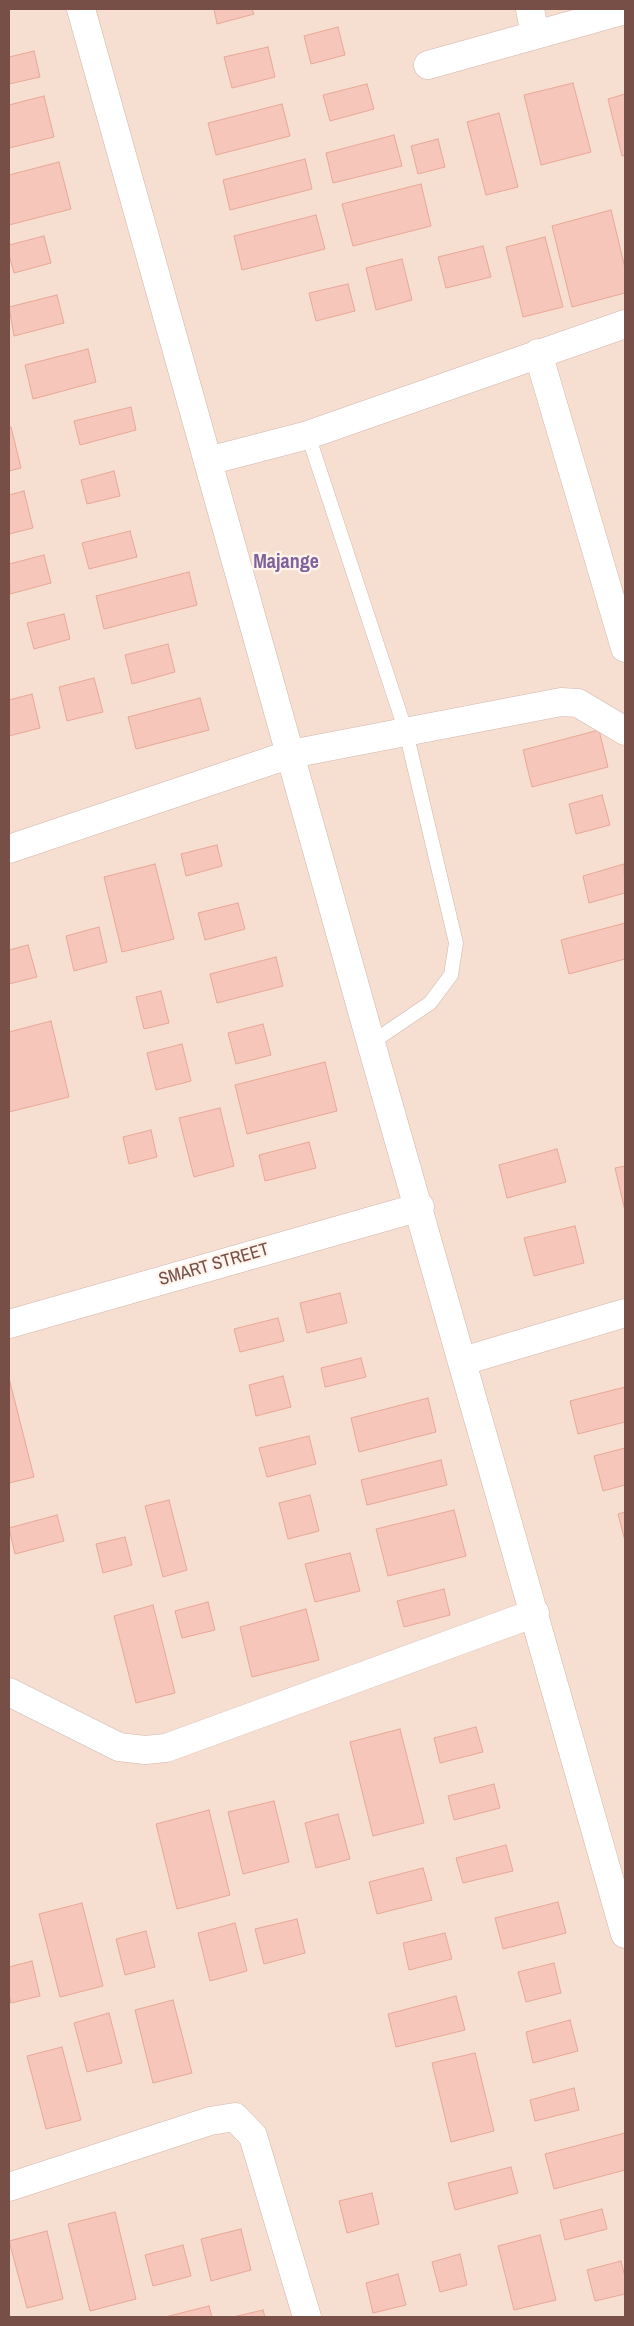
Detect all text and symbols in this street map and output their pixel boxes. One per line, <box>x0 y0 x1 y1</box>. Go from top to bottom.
district label: Majange <box>253 551 319 575</box>
street label: SMART STREET <box>156 1239 272 1291</box>

